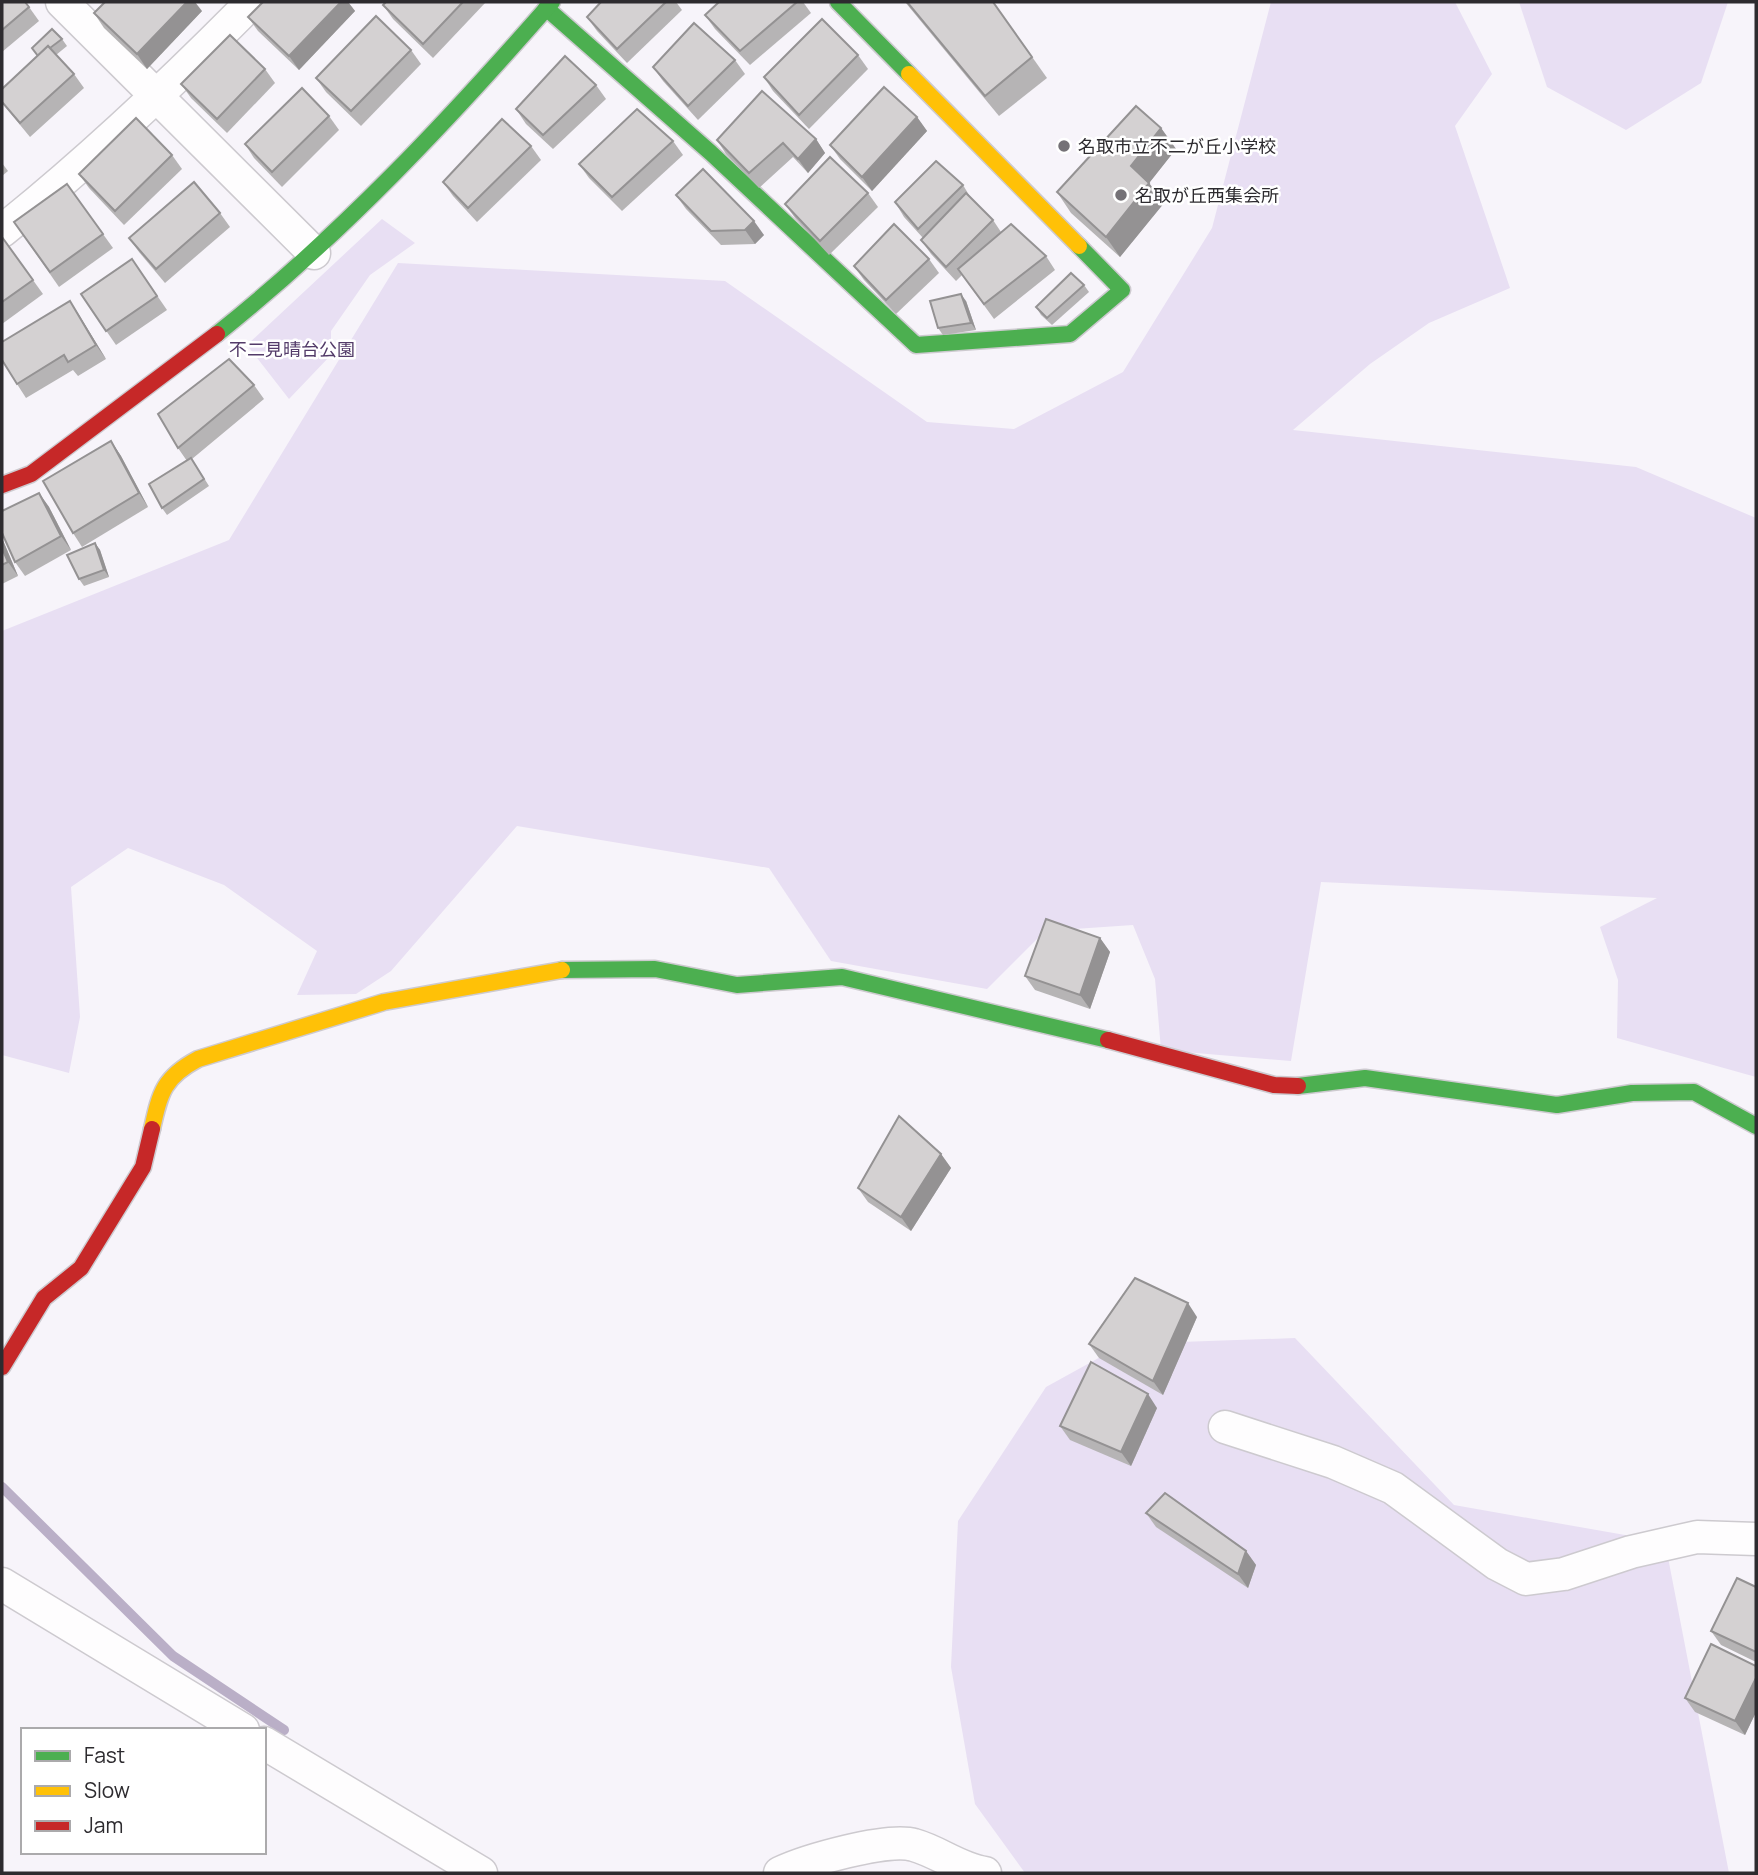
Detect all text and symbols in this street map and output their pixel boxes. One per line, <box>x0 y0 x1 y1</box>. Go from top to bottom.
place label: 名取市立不二が丘小学校 <box>1078 134 1276 158</box>
marker: 名取市立不二が丘小学校 <box>1056 138 1072 154</box>
place label: 名取が丘西集会所 <box>1135 183 1279 207</box>
marker: 名取が丘西集会所 <box>1113 187 1129 203</box>
park label: 不二見晴台公園 <box>229 337 355 361</box>
legend <box>21 1728 266 1854</box>
text: Fast <box>84 1741 125 1769</box>
text: Slow <box>84 1776 130 1804</box>
text: Jam <box>84 1811 123 1839</box>

